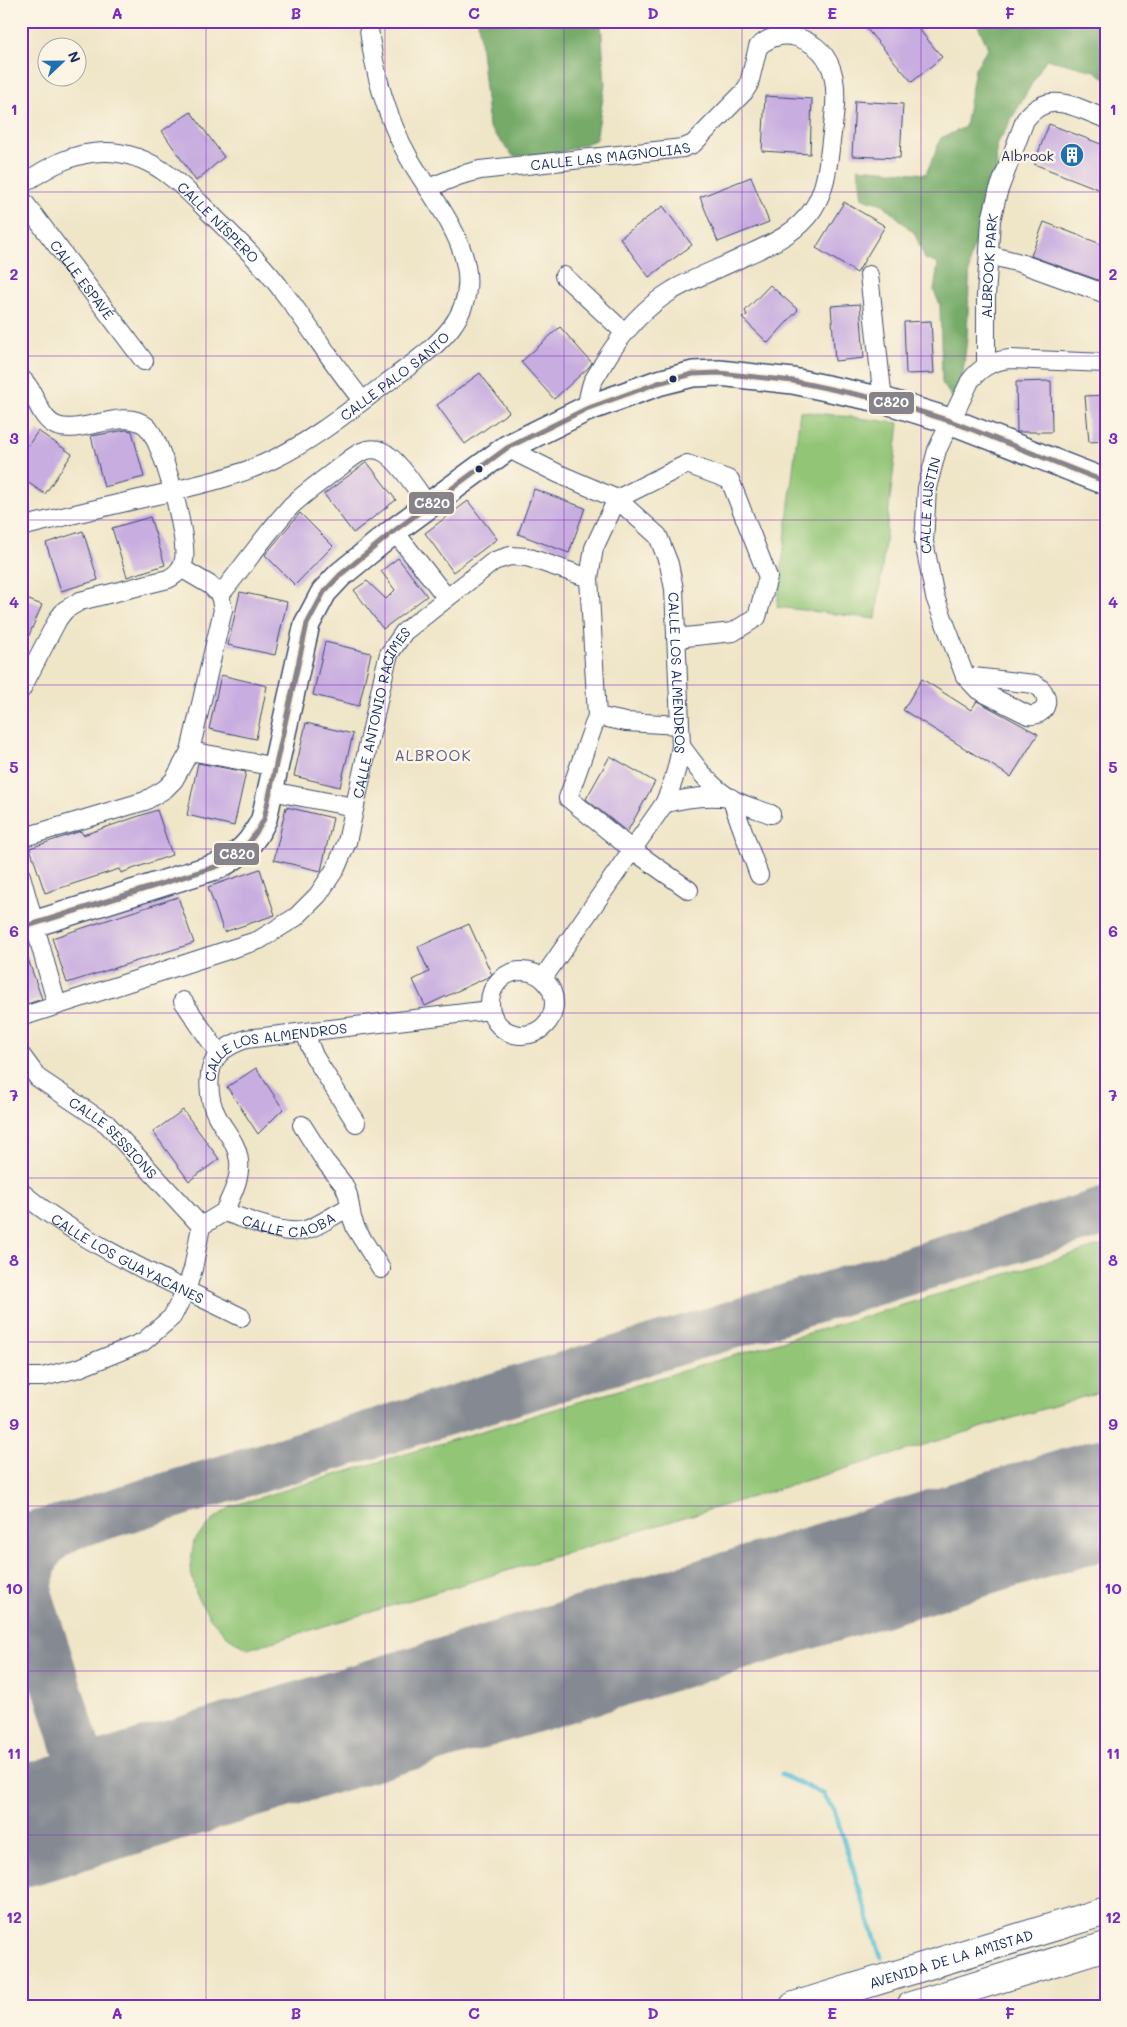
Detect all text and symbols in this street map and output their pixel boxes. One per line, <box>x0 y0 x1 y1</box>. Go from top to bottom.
text: A <box>111 2 123 23</box>
text: B <box>291 2 301 23</box>
text: C <box>468 2 480 23</box>
text: D <box>647 2 659 23</box>
text: E <box>827 2 837 23</box>
text: F <box>1005 2 1015 23</box>
north arrow <box>38 38 88 88</box>
text: N <box>64 48 85 65</box>
text: 1 <box>10 98 18 119</box>
text: 1 <box>1109 98 1117 119</box>
street label: CALLE LAS MAGNOLIAS <box>529 137 693 174</box>
building icon: Albrook <box>1059 142 1085 168</box>
place label: Albrook <box>1001 146 1054 165</box>
street label: CALLE NÍSPERO <box>174 177 264 267</box>
street label: ALBROOK PARK <box>976 211 1002 318</box>
street label: CALLE ESPAVÉ <box>46 236 119 323</box>
text: 2 <box>10 263 19 284</box>
text: 2 <box>1109 263 1118 284</box>
street label: CALLE PALO SANTO <box>336 327 453 424</box>
unlabelled marker <box>668 374 678 384</box>
line badge: C820 <box>868 391 915 415</box>
text: C820 <box>873 392 909 411</box>
text: 3 <box>9 427 19 448</box>
text: 3 <box>1108 427 1118 448</box>
street label: CALLE AUSTIN <box>914 455 944 556</box>
unlabelled marker <box>474 464 484 474</box>
line badge: C820 <box>408 491 455 515</box>
text: C820 <box>414 493 450 512</box>
text: 4 <box>9 591 19 612</box>
street label: CALLE LOS ALMENDROS <box>665 591 690 755</box>
text: 4 <box>1108 591 1118 612</box>
street label: CALLE ANTONIO RACIMES <box>347 622 414 800</box>
district label: ALBROOK <box>394 745 472 765</box>
text: 5 <box>9 756 19 777</box>
text: 5 <box>1108 756 1118 777</box>
line badge: C820 <box>213 842 260 866</box>
text: C820 <box>219 844 255 863</box>
text: 6 <box>9 920 19 941</box>
text: 6 <box>1108 920 1118 941</box>
street label: CALLE LOS ALMENDROS <box>200 1018 348 1082</box>
text: 7 <box>10 1084 19 1105</box>
text: 7 <box>1109 1084 1118 1105</box>
street label: CALLE SESSIONS <box>65 1092 162 1182</box>
street label: CALLE CAOBA <box>240 1208 339 1241</box>
street label: CALLE LOS GUAYACANES <box>48 1209 207 1307</box>
text: 8 <box>9 1249 19 1270</box>
text: 8 <box>1108 1249 1118 1270</box>
text: 9 <box>9 1413 19 1434</box>
text: 9 <box>1108 1413 1118 1434</box>
text: 10 <box>5 1577 23 1598</box>
text: 10 <box>1104 1577 1122 1598</box>
text: 11 <box>7 1742 21 1763</box>
text: 11 <box>1106 1742 1120 1763</box>
text: 12 <box>6 1906 22 1927</box>
text: 12 <box>1105 1906 1121 1927</box>
street label: AVENIDA DE LA AMISTAD <box>866 1924 1035 1992</box>
text: A <box>111 2002 123 2023</box>
text: B <box>291 2002 301 2023</box>
text: C <box>468 2002 480 2023</box>
text: D <box>647 2002 659 2023</box>
text: E <box>827 2002 837 2023</box>
text: F <box>1005 2002 1015 2023</box>

